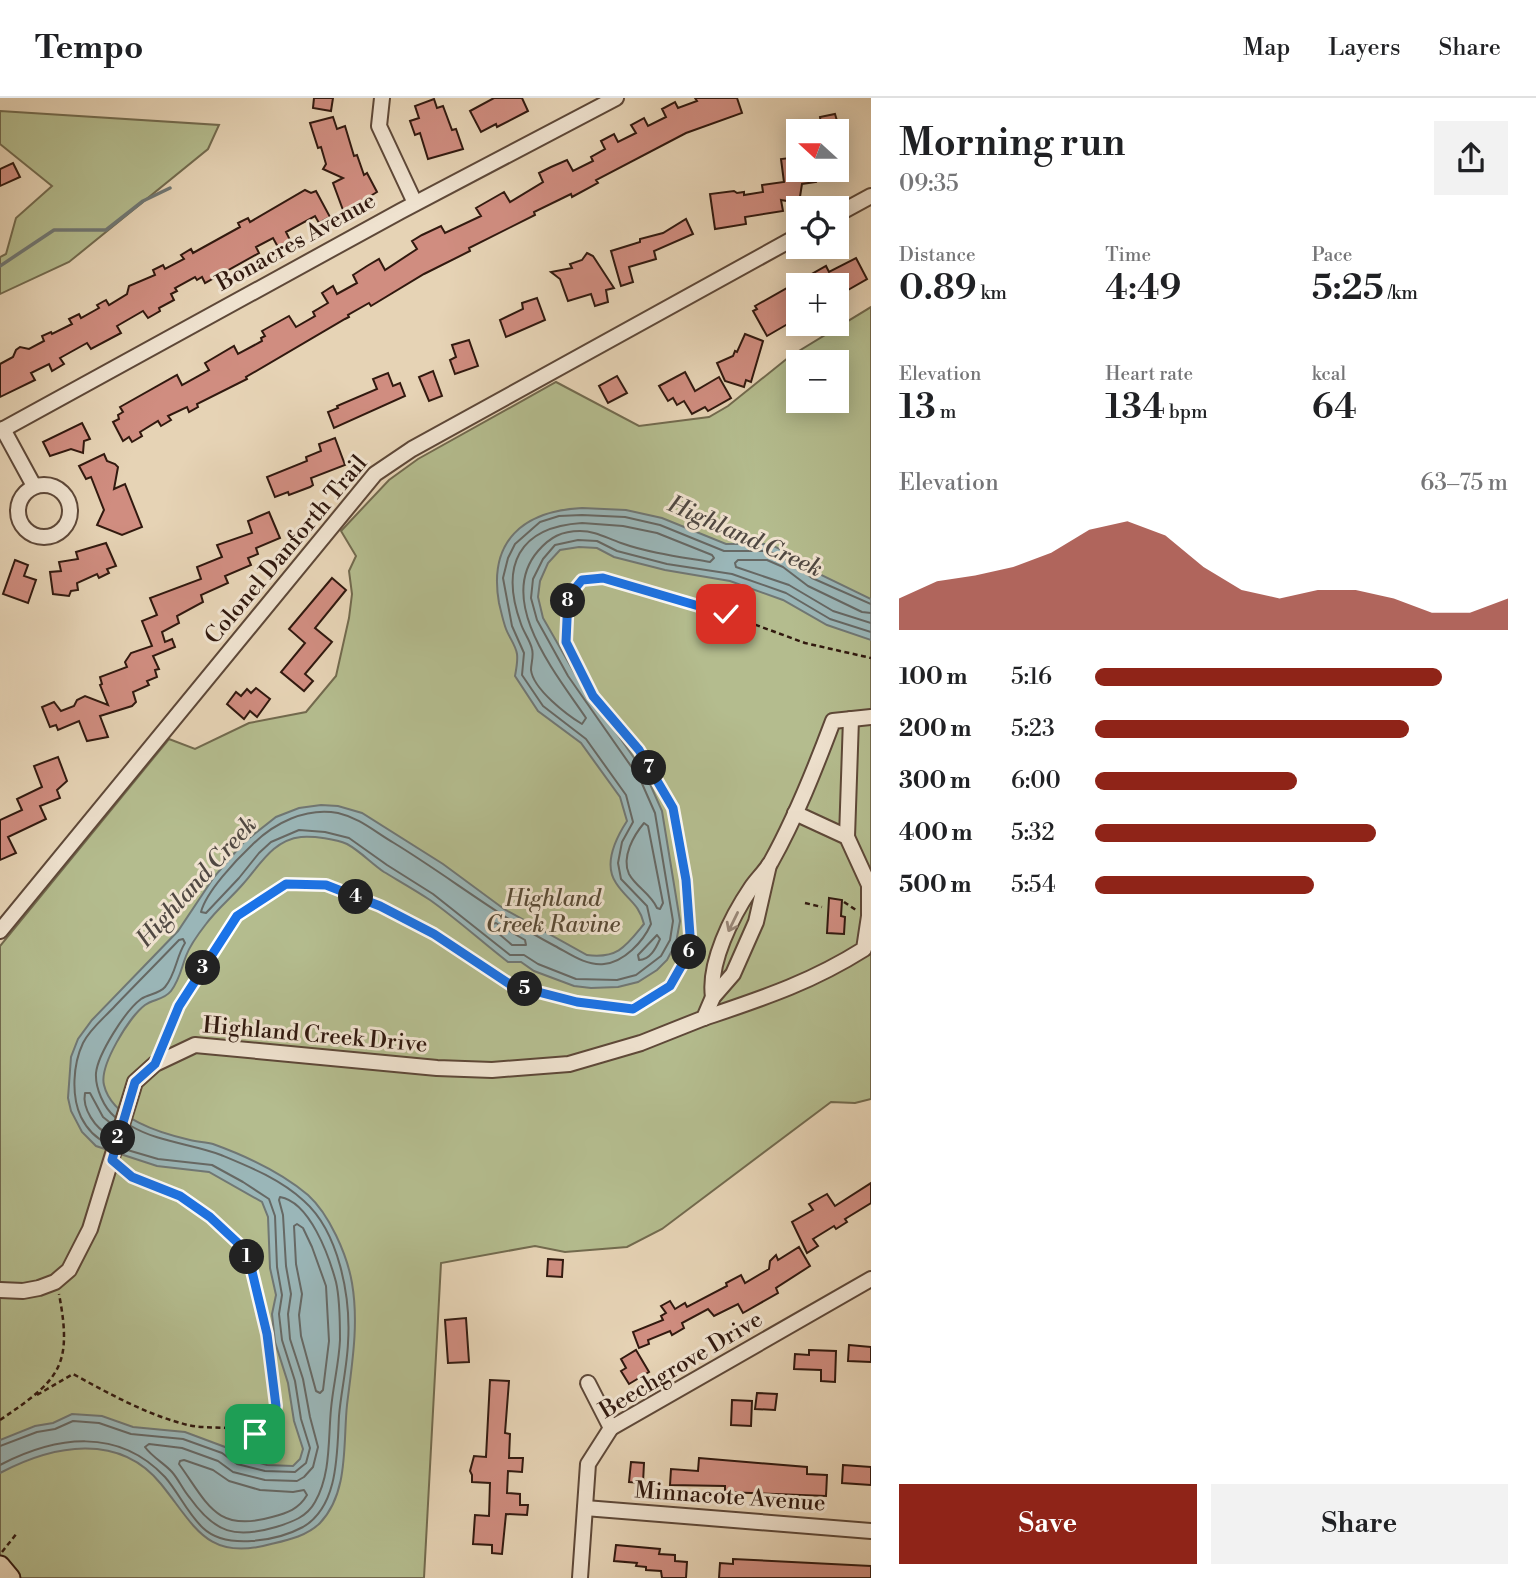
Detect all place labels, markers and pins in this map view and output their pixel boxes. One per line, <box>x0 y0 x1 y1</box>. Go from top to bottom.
pin: 8 <box>550 584 586 618</box>
pin <box>696 584 756 644</box>
pin: 7 <box>632 750 666 786</box>
pin: 4 <box>338 880 374 914</box>
pin: 6 <box>672 934 706 970</box>
pin: 3 <box>186 950 220 986</box>
pin: 5 <box>508 972 542 1006</box>
pin: 2 <box>100 1121 136 1156</box>
pin: 1 <box>230 1240 264 1274</box>
pin <box>225 1404 285 1464</box>

